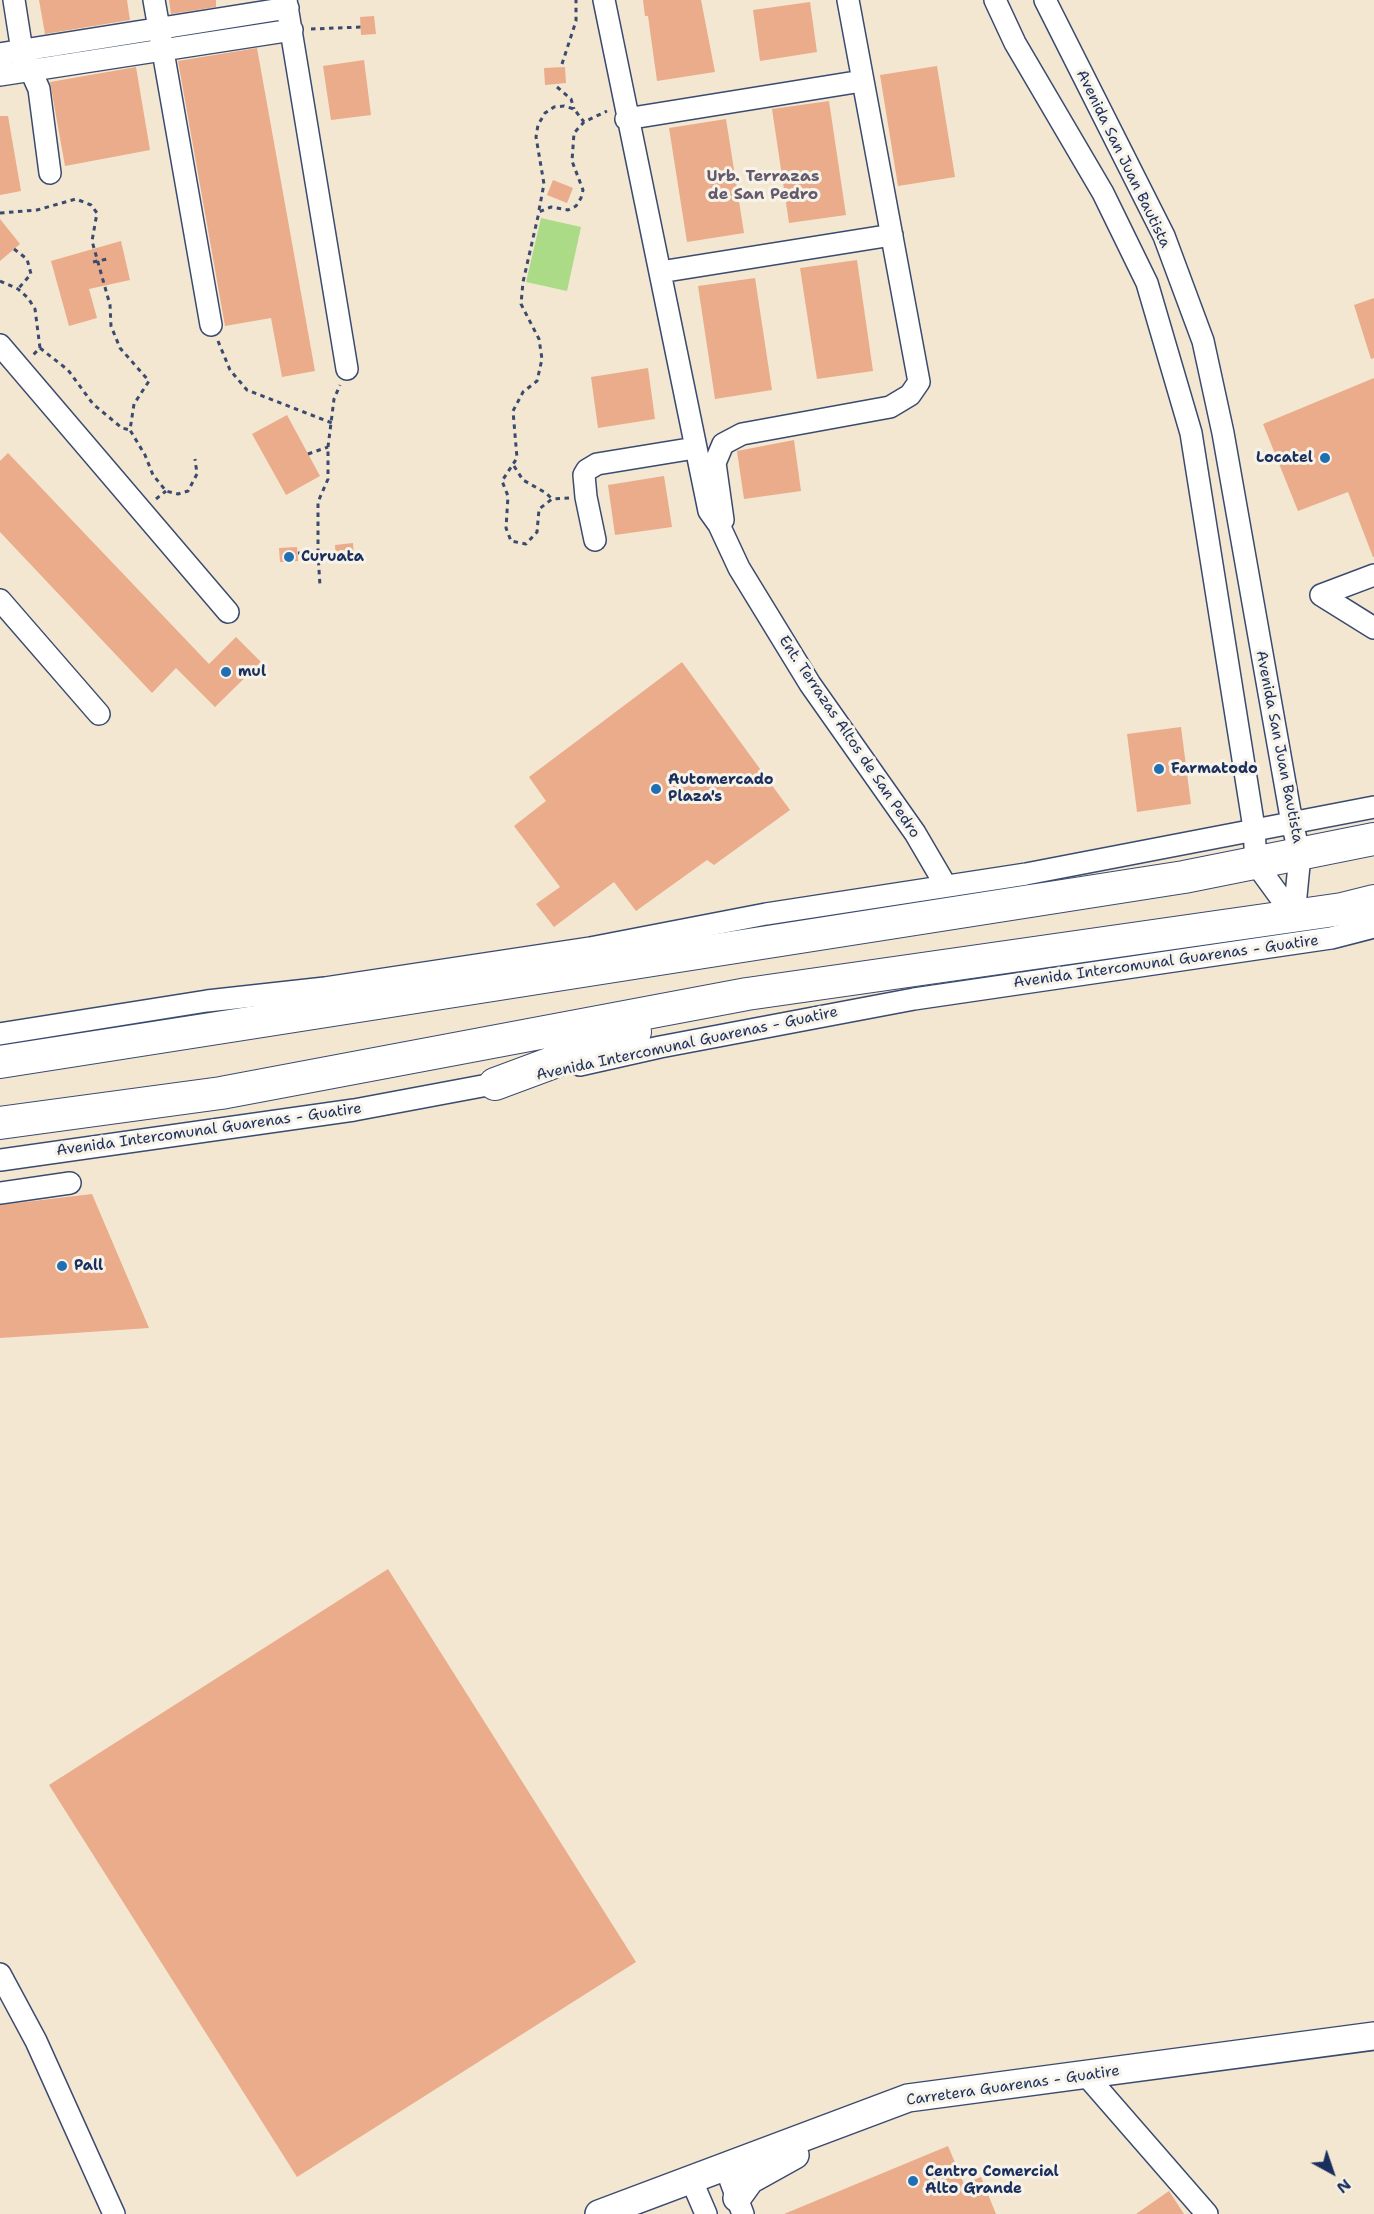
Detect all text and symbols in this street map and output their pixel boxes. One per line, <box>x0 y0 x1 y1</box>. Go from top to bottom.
street label: Avenida San Juan Bautista <box>1072 67 1174 251</box>
district label: Urb. Terrazas de San Pedro <box>707 167 819 205</box>
place label: Locatel <box>1256 449 1313 467</box>
marker: Locatel <box>1318 451 1332 465</box>
place label: Curuata <box>301 548 364 566</box>
marker: Curuata <box>282 550 296 564</box>
street label: Ent. Terrazas Altos de San Pedro <box>774 632 924 842</box>
street label: Avenida San Juan Bautista <box>1251 649 1307 845</box>
place label: mul <box>238 663 266 681</box>
marker: mul <box>219 665 233 679</box>
place label: Farmatodo <box>1171 760 1258 778</box>
marker: Farmatodo <box>1152 762 1166 776</box>
place label: Automercado Plaza's <box>668 771 773 806</box>
marker: Automercado Plaza's <box>649 782 663 796</box>
street label: Avenida Intercomunal Guarenas - Guatire <box>1012 932 1320 992</box>
street label: Avenida Intercomunal Guarenas - Guatire <box>534 1003 840 1085</box>
street label: Avenida Intercomunal Guarenas - Guatire <box>55 1100 363 1160</box>
place label: Pall <box>74 1257 103 1275</box>
marker: Pall <box>55 1259 69 1273</box>
street label: Carretera Guarenas - Guatire <box>905 2062 1121 2110</box>
north arrow <box>1302 2142 1362 2202</box>
place label: Centro Comercial Alto Grande <box>925 2163 1059 2198</box>
marker: Centro Comercial Alto Grande <box>906 2174 920 2188</box>
text: N <box>1332 2174 1356 2198</box>

